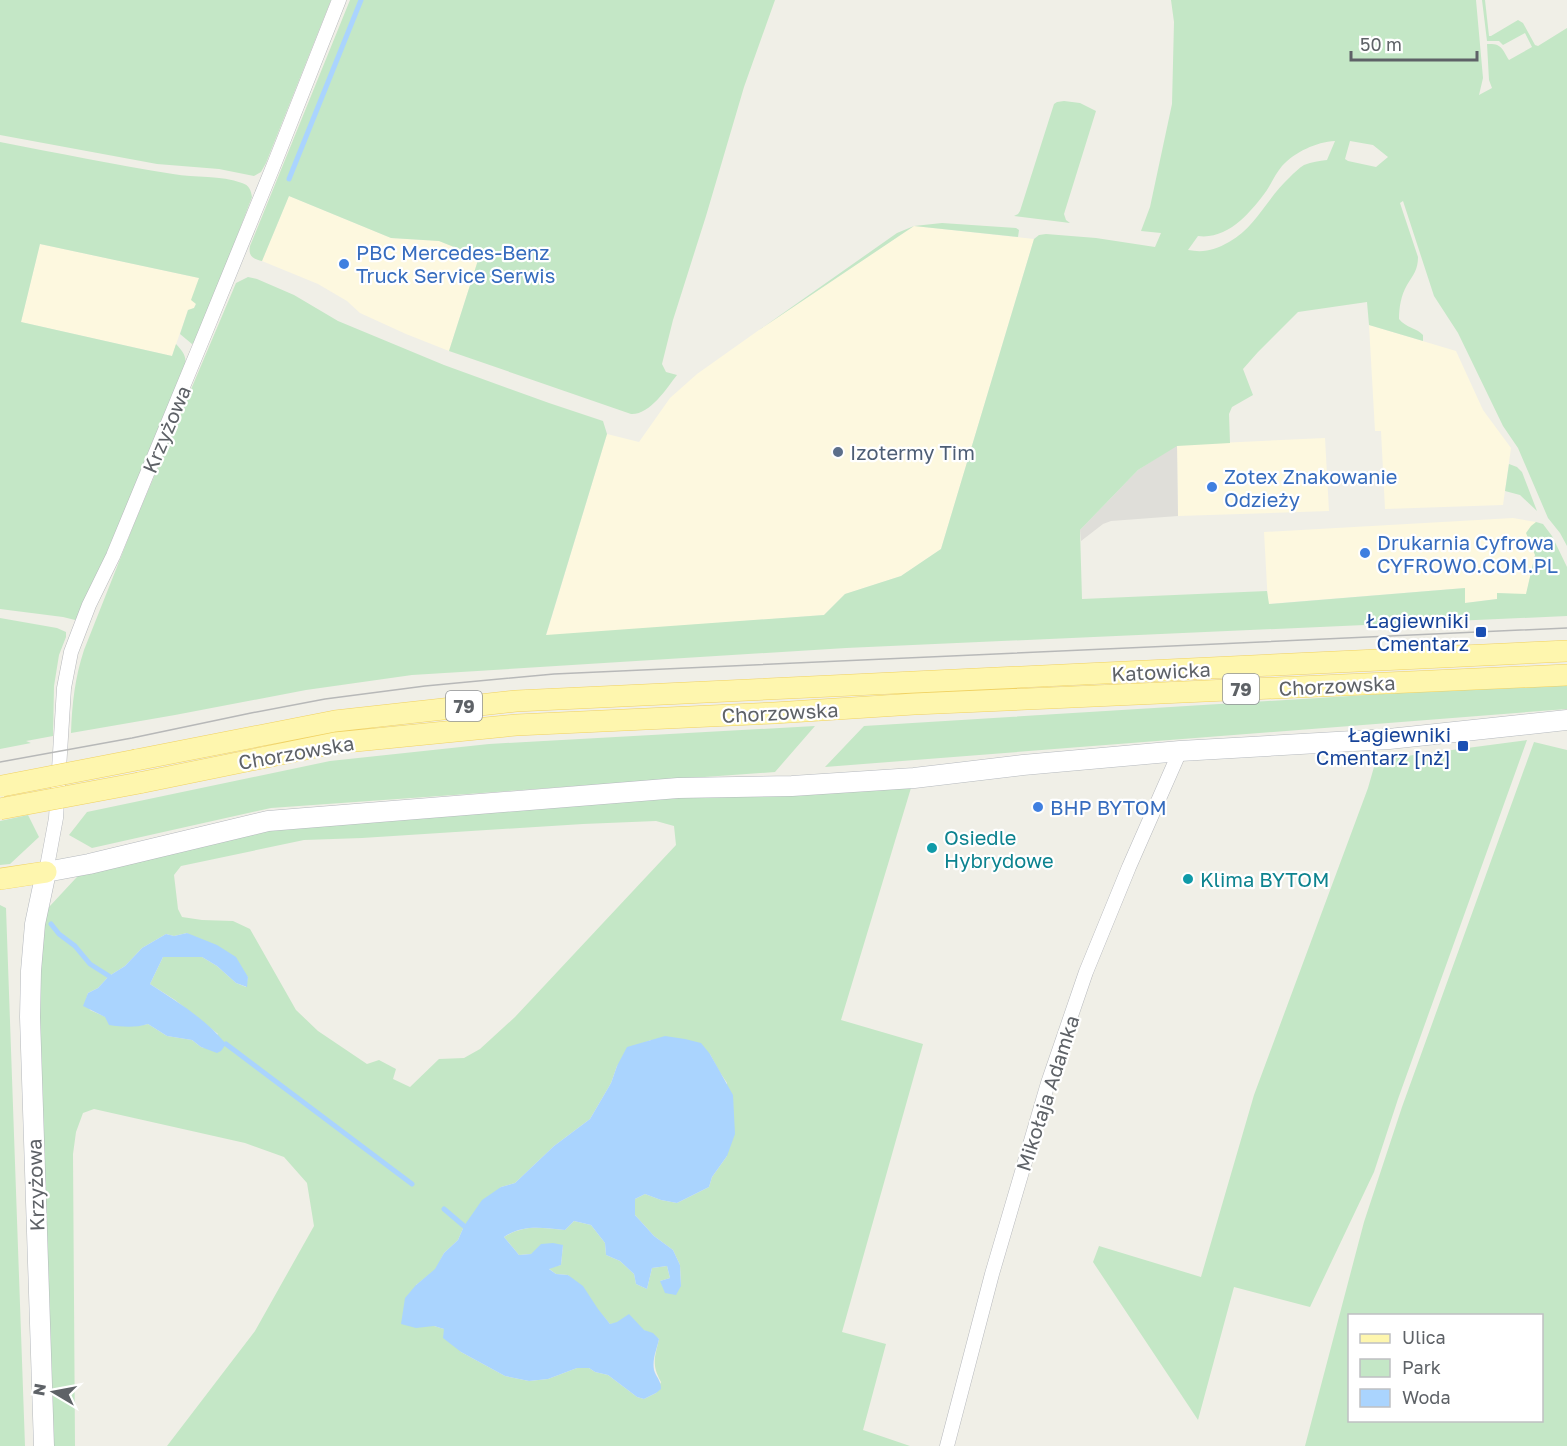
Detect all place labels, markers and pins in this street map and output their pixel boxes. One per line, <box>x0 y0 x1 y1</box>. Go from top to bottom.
place label: PBC Mercedes-Benz Truck Service Serwis <box>356 240 555 287</box>
marker: PBC Mercedes-Benz Truck Service Serwis <box>337 257 351 271</box>
place label: Izotermy Tim <box>850 440 975 464</box>
marker: Izotermy Tim <box>831 445 845 459</box>
place label: Zotex Znakowanie Odzieży <box>1224 464 1397 511</box>
marker: Zotex Znakowanie Odzieży <box>1205 480 1219 494</box>
place label: Drukarnia Cyfrowa CYFROWO.COM.PL <box>1377 530 1558 577</box>
marker: Drukarnia Cyfrowa CYFROWO.COM.PL <box>1358 546 1372 560</box>
place label: Łagiewniki Cmentarz <box>1366 608 1469 655</box>
marker: Łagiewniki Cmentarz <box>1474 625 1488 639</box>
place label: Łagiewniki Cmentarz [nż] <box>1316 722 1451 769</box>
marker: Łagiewniki Cmentarz [nż] <box>1456 739 1470 753</box>
place label: BHP BYTOM <box>1050 795 1167 819</box>
marker: BHP BYTOM <box>1031 800 1045 814</box>
place label: Osiedle Hybrydowe <box>944 825 1054 872</box>
marker: Osiedle Hybrydowe <box>925 841 939 855</box>
place label: Klima BYTOM <box>1200 867 1329 891</box>
marker: Klima BYTOM <box>1181 872 1195 886</box>

